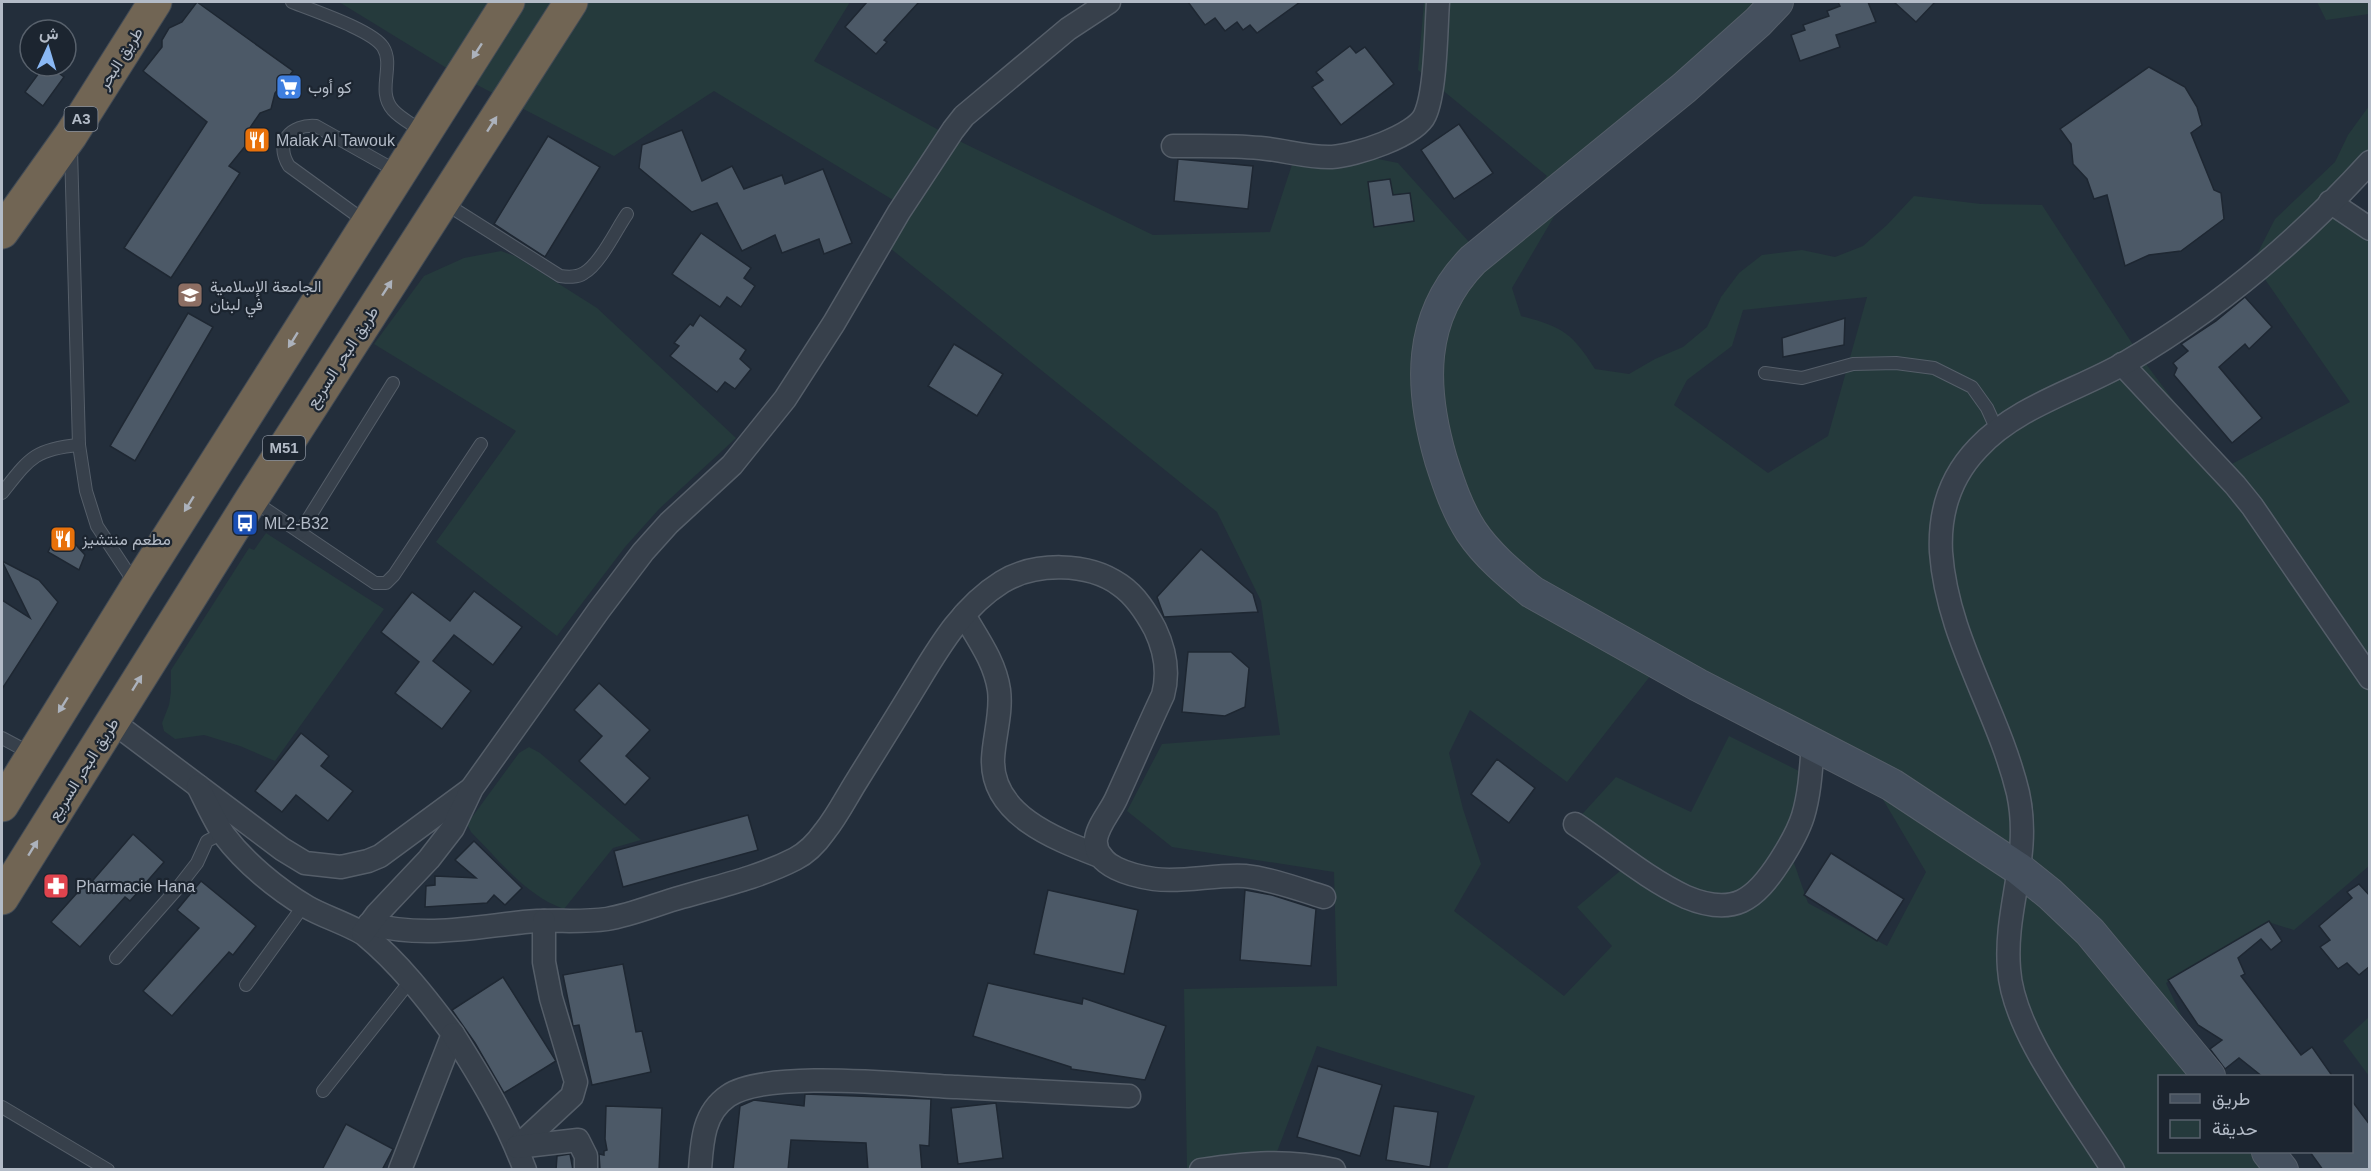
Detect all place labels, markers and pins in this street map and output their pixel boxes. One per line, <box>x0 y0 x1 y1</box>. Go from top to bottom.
supermarket icon: كو أوب <box>274 72 304 102</box>
place label: كو أوب <box>308 79 351 98</box>
restaurant icon: Malak Al Tawouk <box>242 125 272 155</box>
place label: Malak Al Tawouk <box>276 132 396 149</box>
place label: الجامعة الإسلامية في لبنان <box>210 278 322 318</box>
school or university icon: الجامعة الإسلامية في لبنان <box>175 280 205 310</box>
bus stop icon: ML2-B32 <box>230 508 260 538</box>
place label: ML2-B32 <box>264 515 329 532</box>
restaurant icon: مطعم منتشيز <box>48 524 78 554</box>
place label: مطعم منتشيز <box>81 531 171 550</box>
pharmacy icon: Pharmacie Hana <box>41 871 71 901</box>
place label: Pharmacie Hana <box>76 878 195 895</box>

